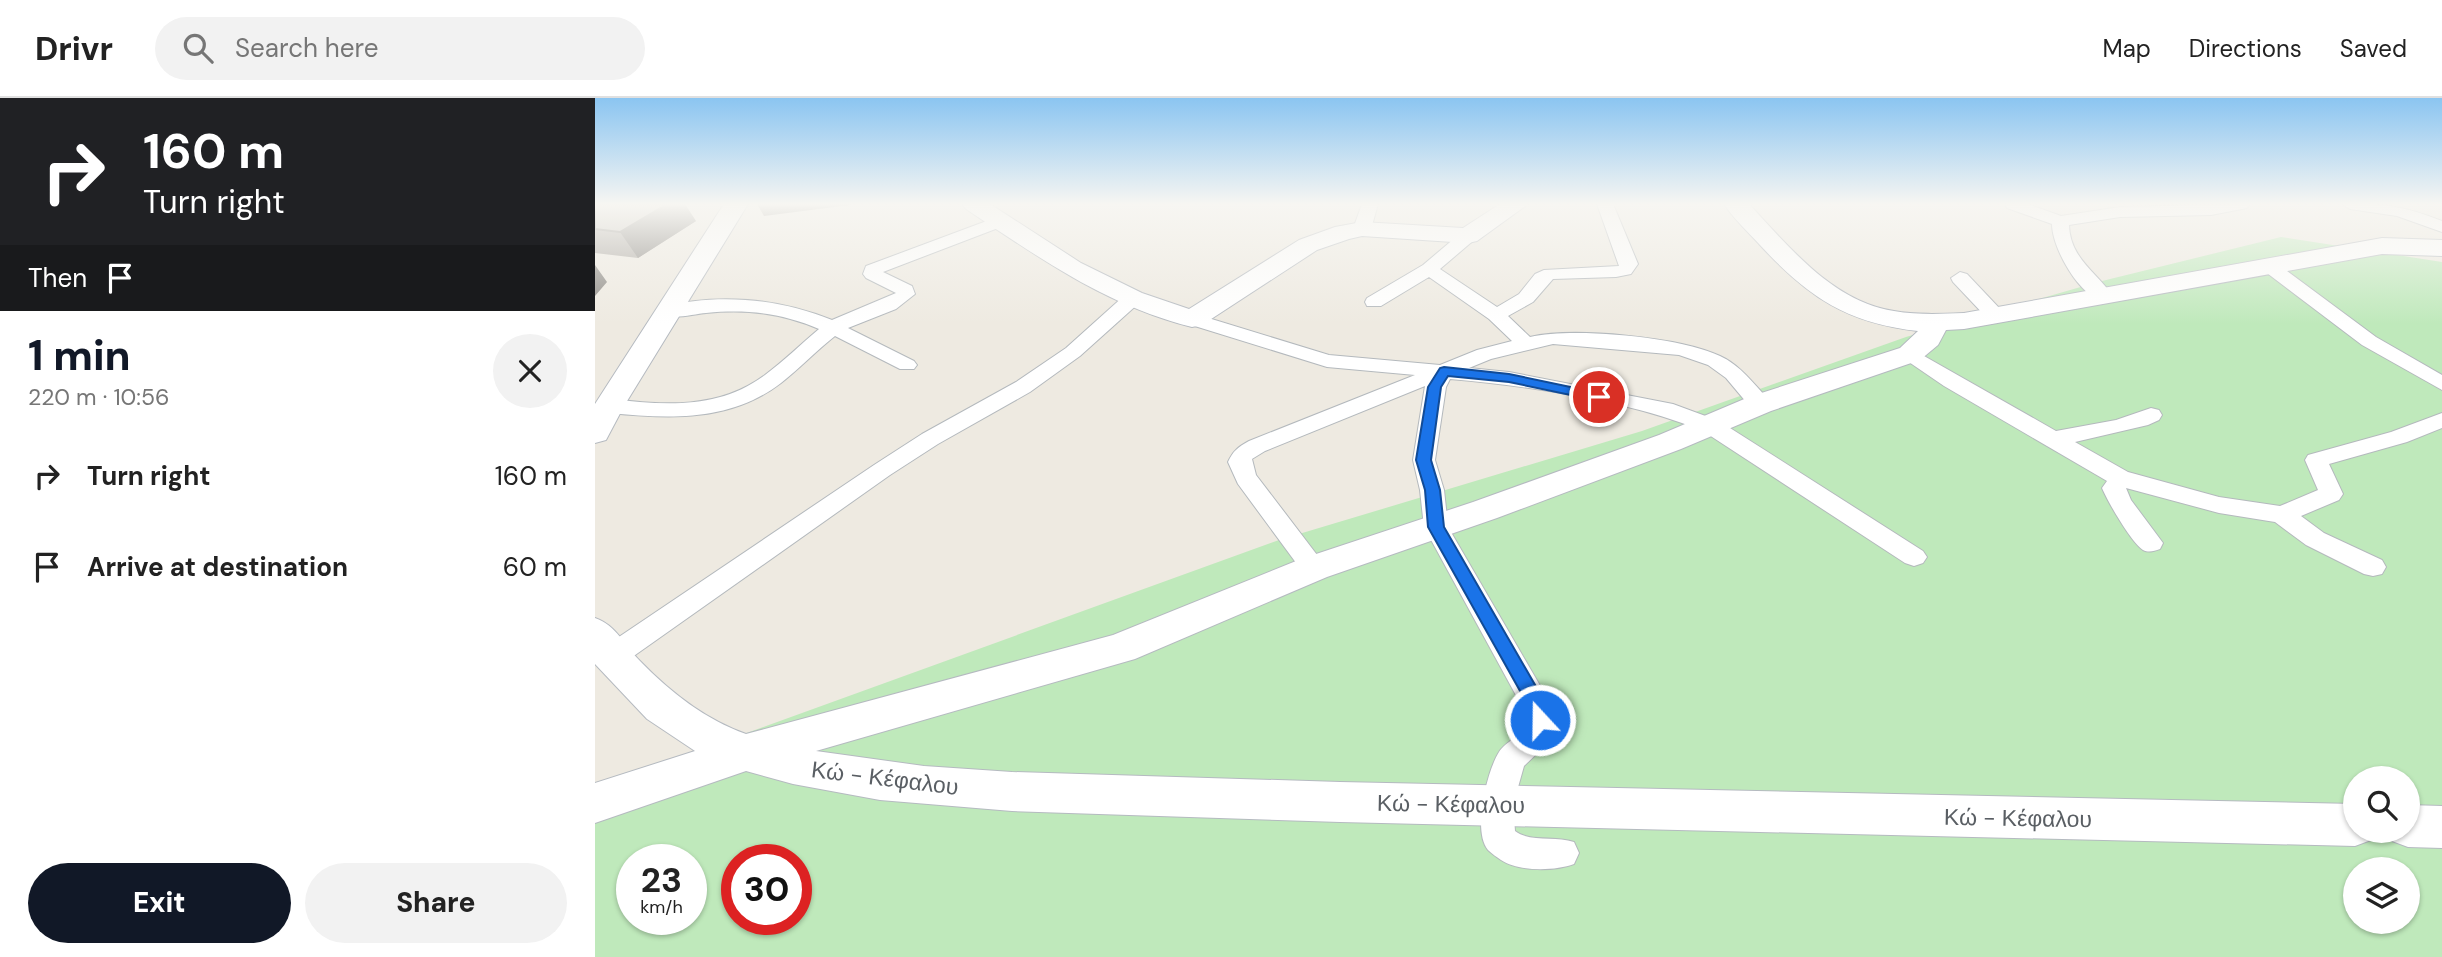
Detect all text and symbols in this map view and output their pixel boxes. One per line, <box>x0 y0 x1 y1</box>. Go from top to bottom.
search box <box>155 17 645 80</box>
text: Drivr <box>35 27 113 70</box>
icon: search <box>179 29 217 67</box>
text: Search here <box>235 31 378 65</box>
text: Map <box>2103 33 2151 64</box>
text: Directions <box>2189 33 2302 64</box>
text: Saved <box>2340 33 2407 64</box>
text: 160 m <box>143 119 284 183</box>
icon: right <box>28 126 119 217</box>
text: Turn right <box>143 181 285 223</box>
icon: arrive <box>101 259 139 297</box>
text: Then <box>28 261 87 295</box>
text: 1 min <box>28 328 131 383</box>
button: close <box>493 334 567 408</box>
pin <box>1569 367 1629 427</box>
icon: arrive <box>1580 378 1618 416</box>
text: 220 m · 10:56 <box>28 382 169 412</box>
icon: right <box>28 457 66 495</box>
text: Turn right <box>87 459 211 493</box>
text: 160 m <box>495 459 567 493</box>
icon: arrive <box>28 548 66 586</box>
text: Arrive at destination <box>87 550 348 584</box>
text: 60 m <box>503 550 567 584</box>
position arrow <box>1503 683 1577 757</box>
street label: Κώ - Κέφαλου <box>810 754 960 802</box>
map controls <box>2343 766 2420 934</box>
button: search <box>2343 766 2420 843</box>
street label: Κώ - Κέφαλου <box>1377 788 1525 820</box>
street label: Κώ - Κέφαλου <box>1944 802 2092 834</box>
speed limit sign: 30 <box>721 844 812 935</box>
text: 23 <box>641 857 682 903</box>
button: layers <box>2343 857 2420 934</box>
button: Exit <box>28 863 291 943</box>
button: Share <box>305 863 567 943</box>
text: km/h <box>640 895 683 919</box>

